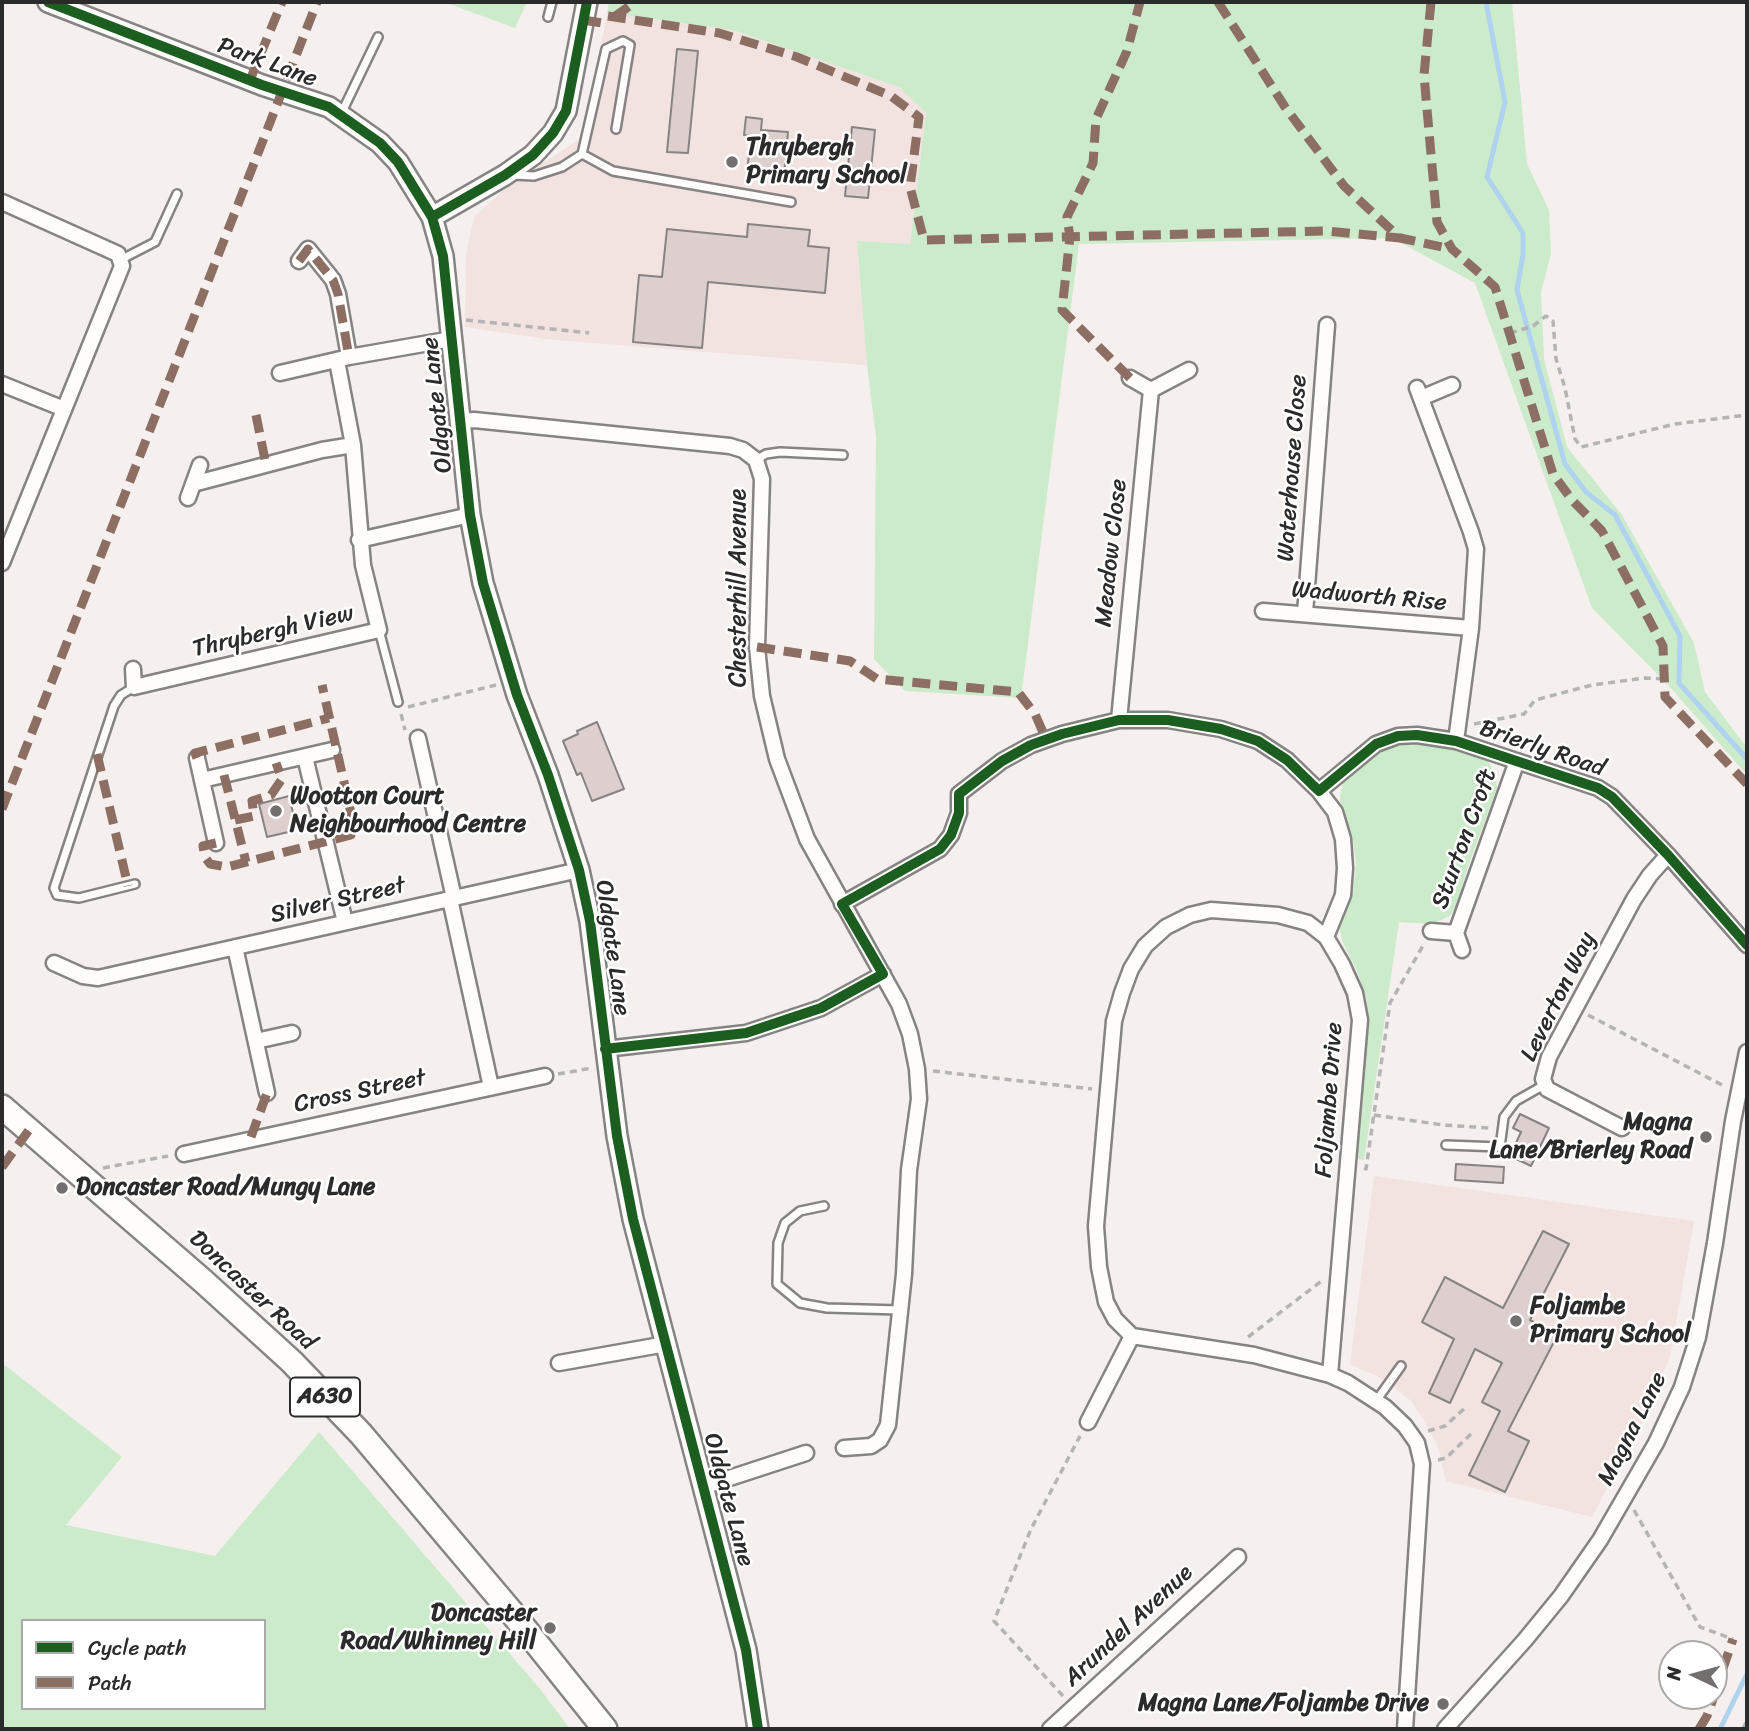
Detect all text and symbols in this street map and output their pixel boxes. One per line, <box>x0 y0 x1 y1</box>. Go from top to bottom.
street label: Park Lane <box>213 32 321 94</box>
place label: Thrybergh Primary School <box>746 134 907 190</box>
marker: Thrybergh Primary School <box>724 154 740 170</box>
street label: Oldgate Lane <box>417 336 459 474</box>
street label: Waterhouse Close <box>1272 373 1314 563</box>
street label: Meadow Close <box>1090 478 1134 628</box>
street label: Chesterhill Avenue <box>725 489 753 687</box>
street label: Wadworth Rise <box>1290 576 1448 618</box>
street label: Thrybergh View <box>190 600 356 664</box>
street label: Brierly Road <box>1475 714 1609 784</box>
street label: Sturton Croft <box>1426 765 1504 913</box>
place label: Wootton Court Neighbourhood Centre <box>290 783 526 839</box>
marker: Wootton Court Neighbourhood Centre <box>268 803 284 819</box>
street label: Silver Street <box>268 871 408 931</box>
street label: Oldgate Lane <box>588 878 636 1018</box>
street label: Leverton Way <box>1515 928 1603 1066</box>
street label: Foljambe Drive <box>1310 1021 1350 1179</box>
street label: Cross Street <box>292 1064 428 1120</box>
place label: Magna Lane/Brierley Road <box>1489 1109 1692 1165</box>
marker: Magna Lane/Brierley Road <box>1698 1129 1714 1145</box>
place label: Doncaster Road/Mungy Lane <box>76 1174 375 1202</box>
marker: Doncaster Road/Mungy Lane <box>54 1180 70 1196</box>
street label: Doncaster Road <box>183 1225 321 1357</box>
place label: Foljambe Primary School <box>1530 1293 1691 1349</box>
marker: Foljambe Primary School <box>1508 1313 1524 1329</box>
street label: Magna Lane <box>1592 1367 1674 1491</box>
road number: A630 <box>290 1378 360 1416</box>
street label: Oldgate Lane <box>696 1430 760 1570</box>
street label: Arundel Avenue <box>1058 1559 1200 1693</box>
place label: Doncaster Road/Whinney Hill <box>341 1600 536 1656</box>
legend <box>21 1619 266 1710</box>
marker: Doncaster Road/Whinney Hill <box>542 1620 558 1636</box>
text: Cycle path <box>88 1629 187 1667</box>
north arrow <box>1658 1640 1728 1710</box>
text: Path <box>88 1664 131 1702</box>
text: N <box>1657 1665 1691 1681</box>
place label: Magna Lane/Foljambe Drive <box>1138 1690 1429 1718</box>
marker: Magna Lane/Foljambe Drive <box>1435 1696 1451 1712</box>

